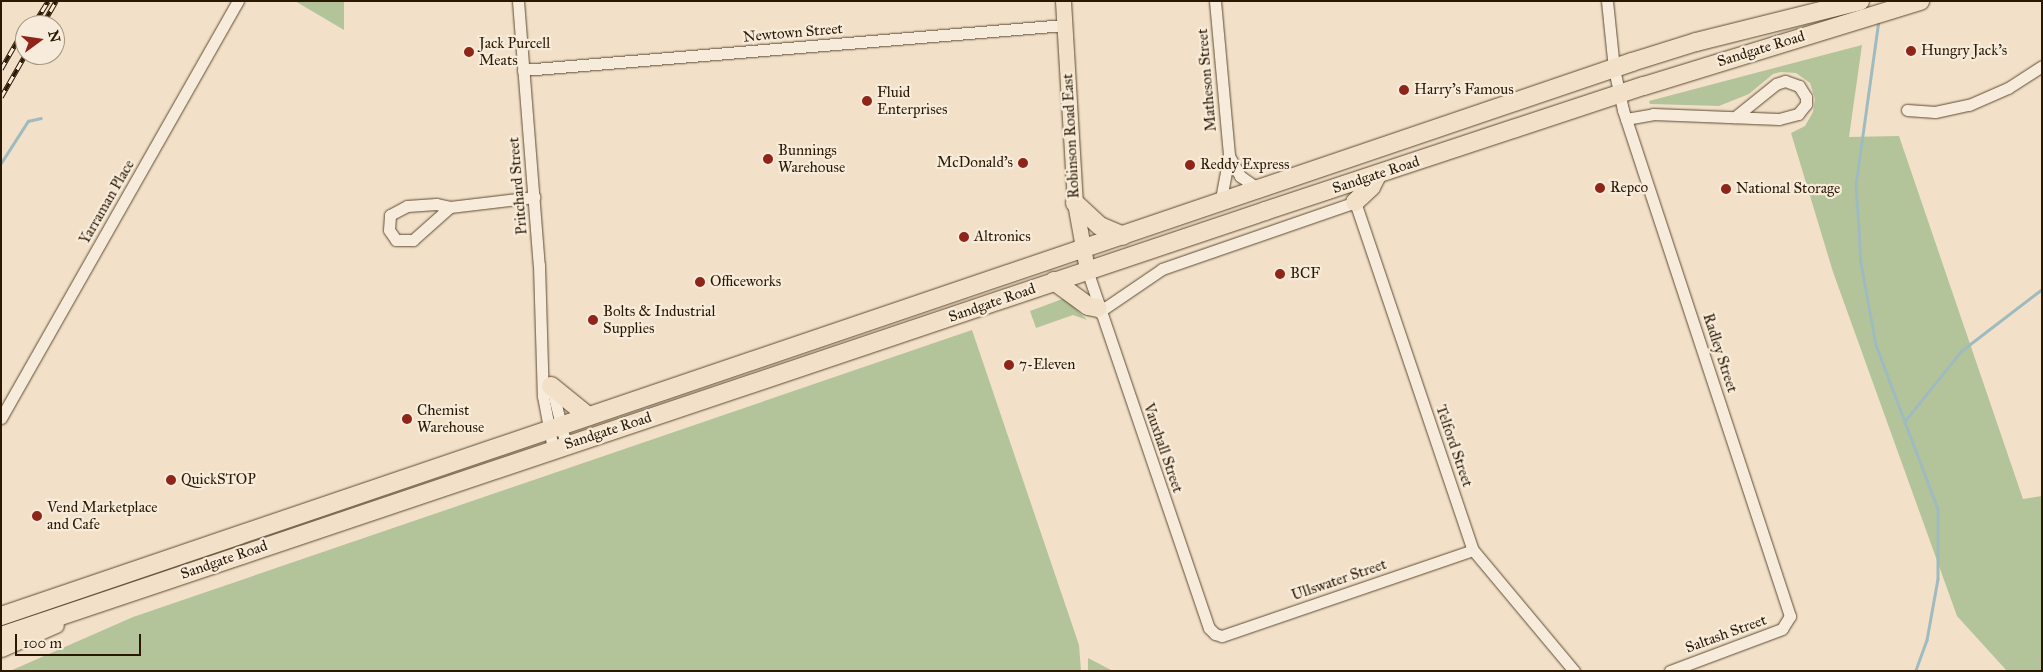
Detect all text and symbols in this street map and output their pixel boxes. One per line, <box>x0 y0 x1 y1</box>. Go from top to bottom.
north arrow <box>15 15 65 65</box>
street label: Newtown Street <box>742 20 844 46</box>
street label: Sandgate Road <box>1715 27 1807 71</box>
street label: Matheson Street <box>1194 28 1220 132</box>
text: N <box>44 29 64 44</box>
place label: Jack Purcell Meats <box>479 34 550 69</box>
place label: Hungry Jack's <box>1921 42 2007 60</box>
marker: Hungry Jack's <box>1905 45 1917 57</box>
marker: Jack Purcell Meats <box>463 46 475 58</box>
street label: Robinson Road East <box>1059 73 1083 199</box>
place label: Harry's Famous <box>1414 81 1514 99</box>
place label: Fluid Enterprises <box>877 83 947 118</box>
marker: Harry's Famous <box>1398 84 1410 96</box>
marker: Fluid Enterprises <box>861 95 873 107</box>
street label: Pritchard Street <box>505 136 531 236</box>
place label: Bunnings Warehouse <box>778 141 845 176</box>
street label: Sandgate Road <box>1330 152 1422 198</box>
marker: Bunnings Warehouse <box>762 153 774 165</box>
place label: McDonald's <box>937 154 1013 172</box>
place label: Reddy Express <box>1200 156 1289 174</box>
street label: Yarraman Place <box>76 157 138 247</box>
marker: McDonald's <box>1017 157 1029 169</box>
marker: Reddy Express <box>1184 159 1196 171</box>
place label: Repco <box>1610 179 1648 197</box>
place label: National Storage <box>1736 180 1840 198</box>
marker: Repco <box>1594 182 1606 194</box>
marker: National Storage <box>1720 183 1732 195</box>
place label: Altronics <box>974 228 1031 246</box>
marker: Altronics <box>958 231 970 243</box>
place label: BCF <box>1290 265 1320 283</box>
marker: BCF <box>1274 268 1286 280</box>
place label: Officeworks <box>710 273 781 291</box>
marker: Officeworks <box>694 276 706 288</box>
street label: Sandgate Road <box>946 280 1038 326</box>
place label: Bolts & Industrial Supplies <box>603 302 715 337</box>
street label: Radley Street <box>1699 311 1741 395</box>
marker: Bolts & Industrial Supplies <box>587 314 599 326</box>
place label: 7-Eleven <box>1019 356 1075 374</box>
marker: 7-Eleven <box>1003 359 1015 371</box>
place label: Chemist Warehouse <box>417 401 484 436</box>
street label: Vauxhall Street <box>1139 401 1187 495</box>
street label: Telford Street <box>1432 403 1476 489</box>
street label: Sandgate Road <box>562 408 654 454</box>
marker: Chemist Warehouse <box>401 413 413 425</box>
place label: QuickSTOP <box>181 471 256 489</box>
marker: QuickSTOP <box>165 474 177 486</box>
place label: Vend Marketplace and Cafe <box>47 498 158 533</box>
marker: Vend Marketplace and Cafe <box>31 510 43 522</box>
street label: Sandgate Road <box>178 537 270 583</box>
street label: Ullswater Street <box>1289 555 1389 605</box>
street label: Saltash Street <box>1683 611 1769 657</box>
scale bar <box>18 624 144 656</box>
text: 100 m <box>23 634 62 652</box>

